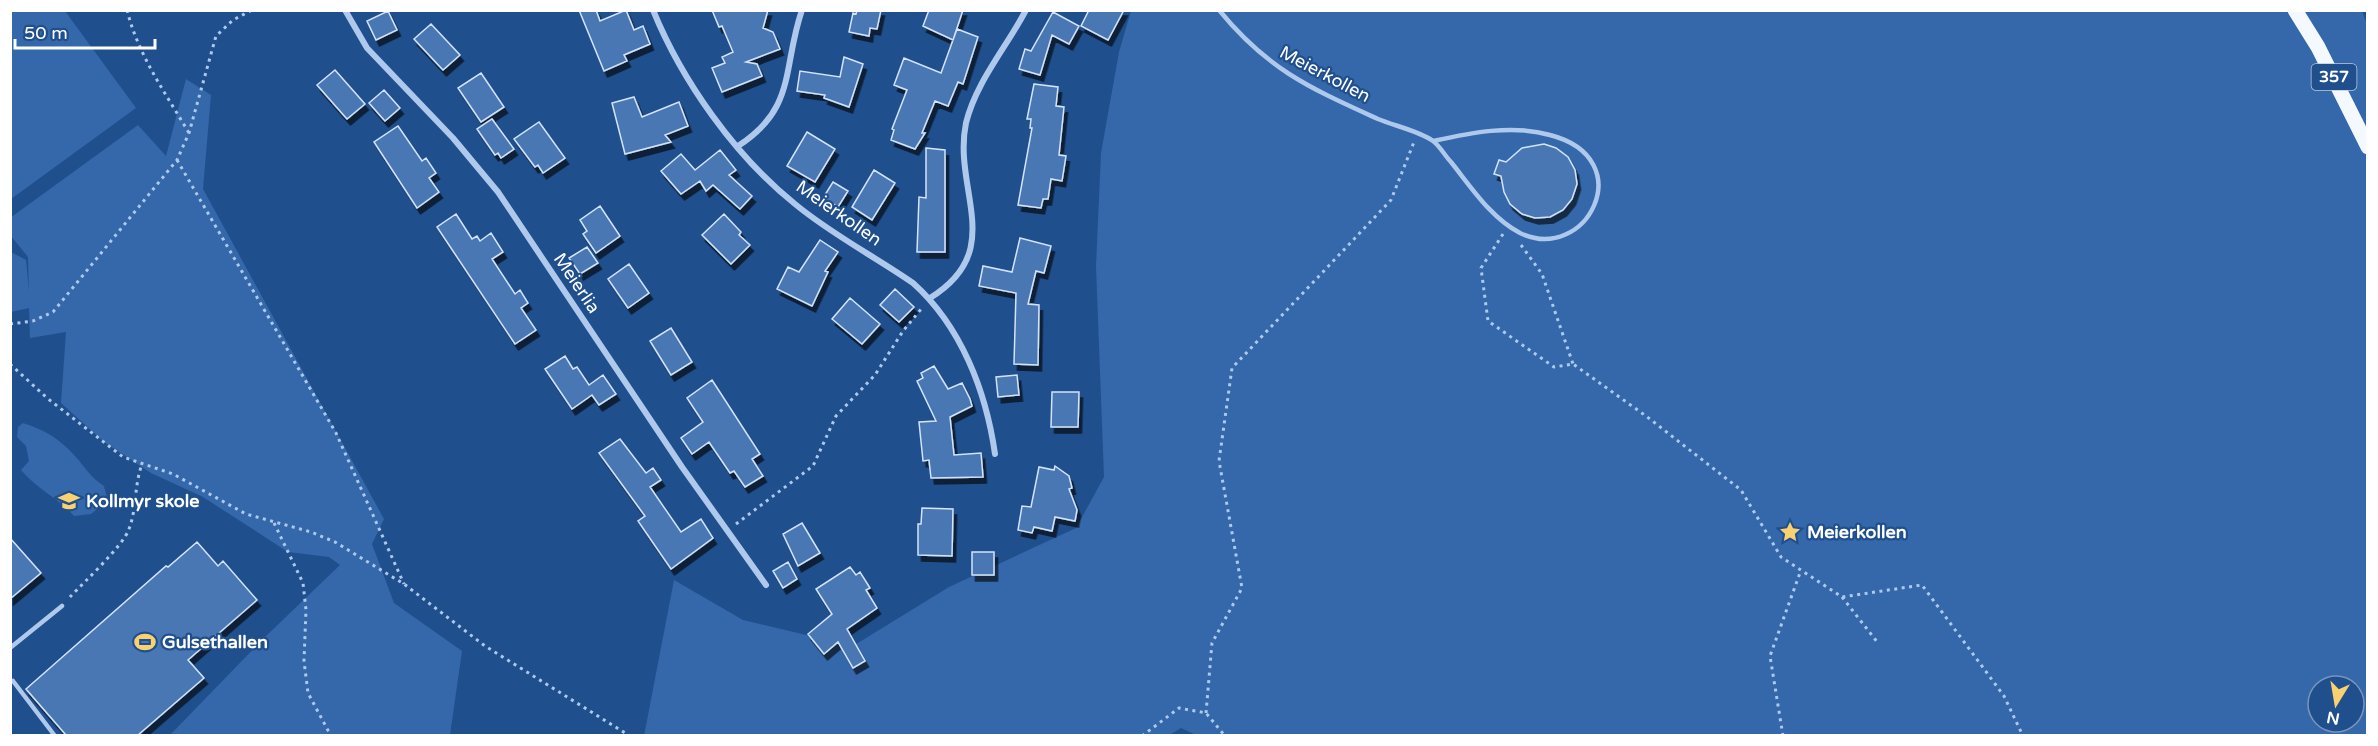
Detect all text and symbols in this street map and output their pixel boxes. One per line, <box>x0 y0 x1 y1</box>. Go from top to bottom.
scale bar <box>15 12 154 50</box>
text: 50 m <box>24 22 68 44</box>
street label: Meierkollen <box>1276 41 1374 107</box>
road number: 357 <box>2312 64 2356 90</box>
street label: Meierkollen <box>792 175 886 251</box>
street label: Meierlia <box>549 249 605 317</box>
school or university icon: Kollmyr skole <box>57 489 81 513</box>
place label: Kollmyr skole <box>86 490 199 512</box>
place icon: Meierkollen <box>1778 520 1802 544</box>
place label: Meierkollen <box>1807 521 1907 543</box>
sports icon: Gulsethallen <box>133 630 157 654</box>
place label: Gulsethallen <box>162 631 268 653</box>
north arrow <box>2306 674 2366 734</box>
text: N <box>2325 707 2342 729</box>

